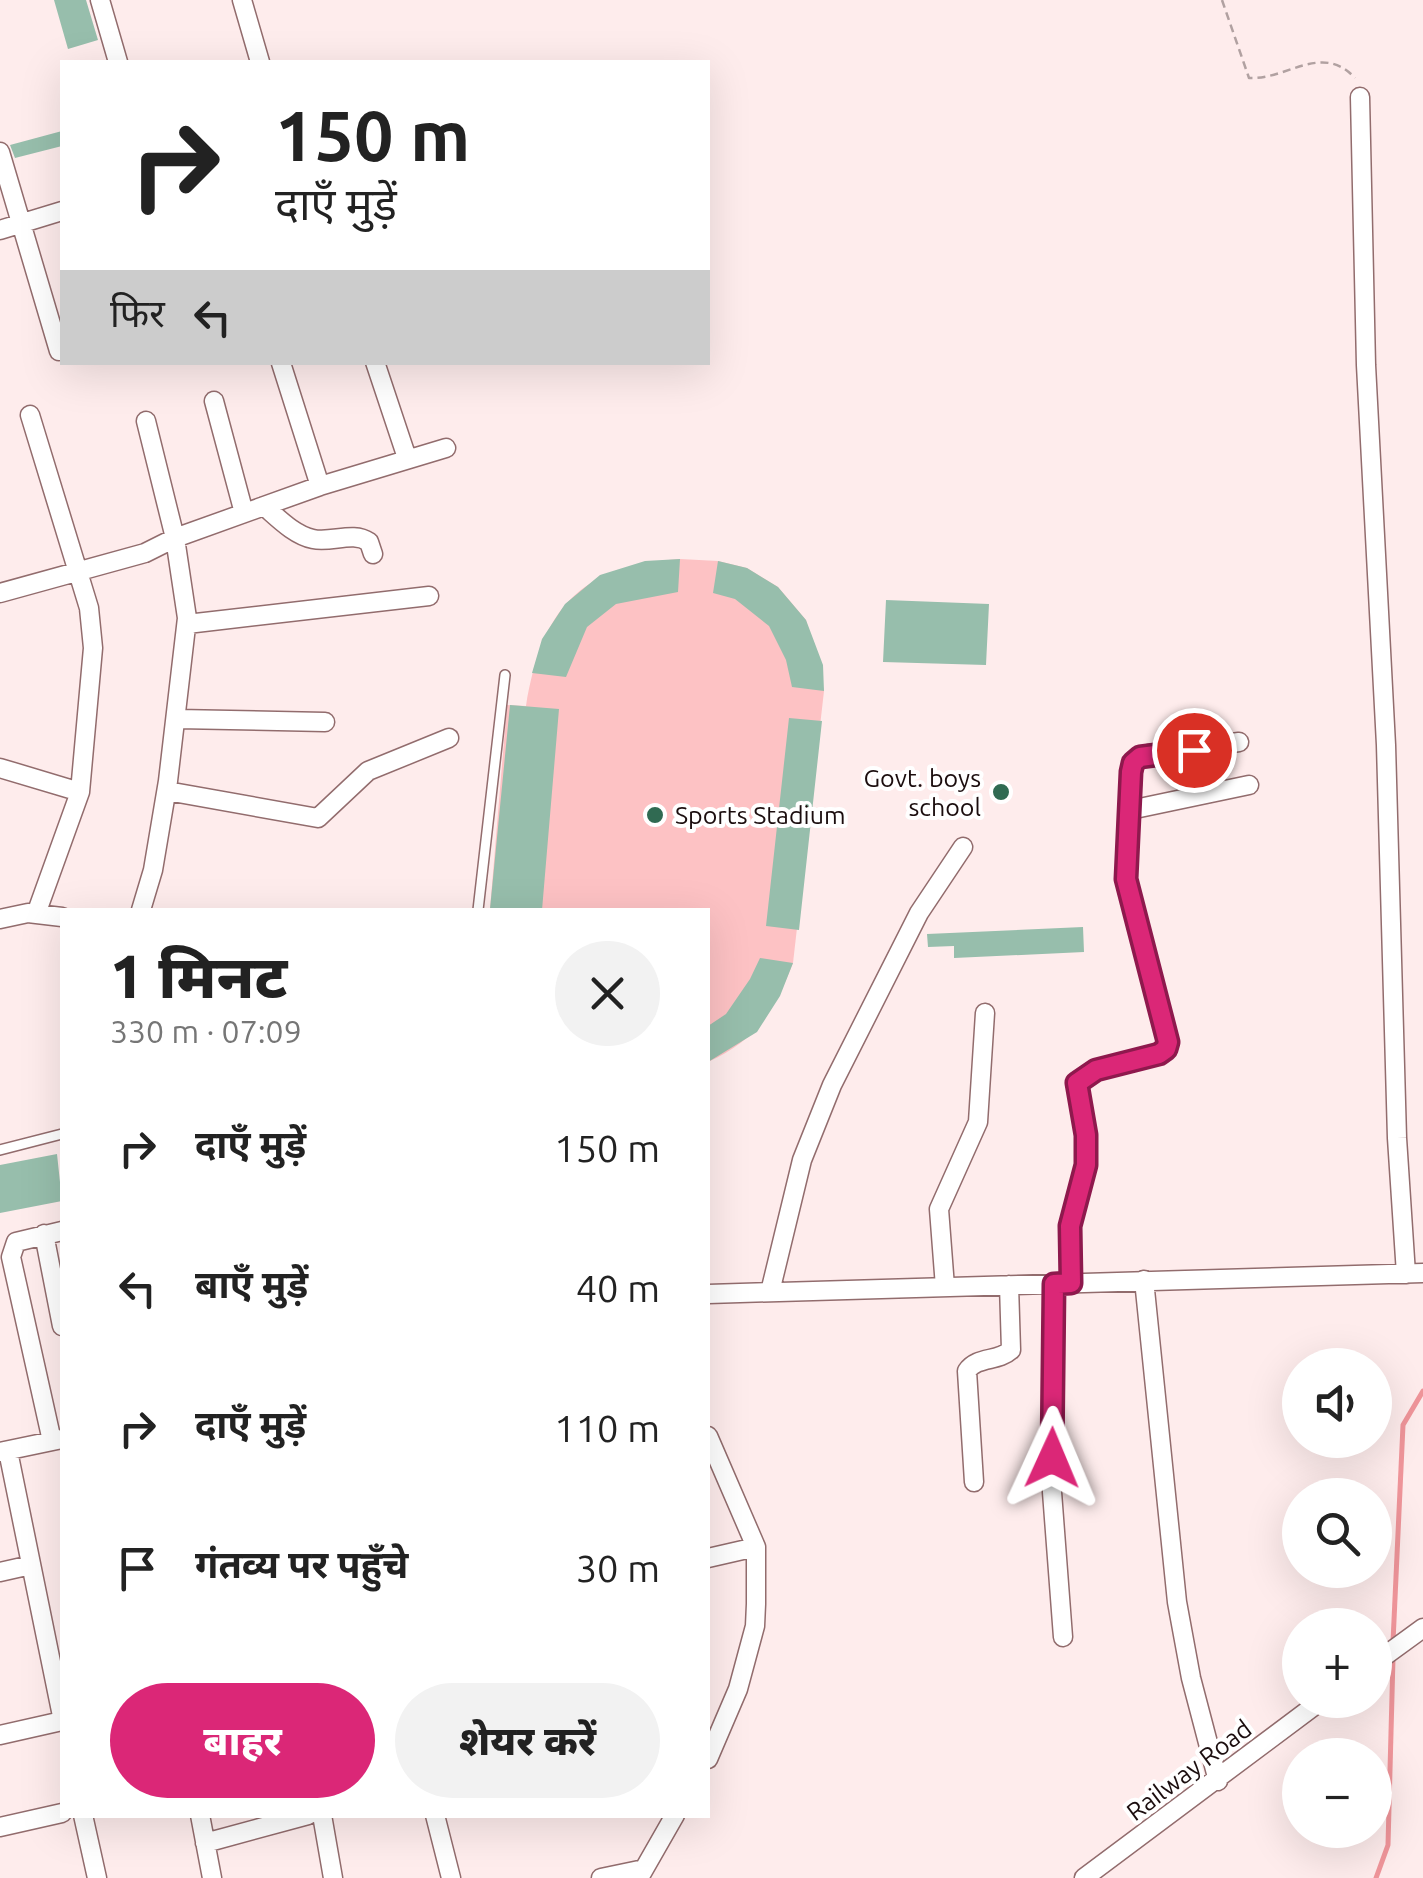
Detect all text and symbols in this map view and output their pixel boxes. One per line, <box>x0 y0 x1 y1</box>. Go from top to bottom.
text: 150 m <box>275 96 470 174</box>
icon: right <box>110 100 240 230</box>
text: दाएँ मुड़ें <box>275 178 397 229</box>
icon: left <box>185 290 240 345</box>
text: फिर <box>110 292 165 334</box>
pin <box>1152 708 1237 793</box>
icon: arrive <box>1167 723 1222 778</box>
place label: Govt. boys school <box>864 764 981 821</box>
marker: Govt. boys school <box>990 781 1012 803</box>
place label: Sports Stadium <box>675 801 846 829</box>
marker: Sports Stadium <box>644 804 666 826</box>
button: close <box>555 941 660 1046</box>
text: 1 मिनट <box>110 942 287 1009</box>
text: 330 m · 07:09 <box>110 1013 302 1049</box>
icon: right <box>110 1121 165 1176</box>
text: दाएँ मुड़ें <box>195 1123 306 1165</box>
text: 150 m <box>554 1127 660 1169</box>
icon: left <box>110 1261 165 1316</box>
text: बाएँ मुड़ें <box>195 1263 308 1305</box>
text: 40 m <box>576 1267 660 1309</box>
map controls <box>1282 1348 1392 1848</box>
button: sound <box>1282 1348 1392 1458</box>
icon: right <box>110 1401 165 1456</box>
text: दाएँ मुड़ें <box>195 1403 306 1445</box>
position arrow <box>1000 1406 1104 1510</box>
text: 110 m <box>554 1407 660 1449</box>
button: search <box>1282 1478 1392 1588</box>
icon: arrive <box>110 1541 165 1596</box>
text: गंतव्य पर पहुँचे <box>195 1543 408 1585</box>
text: 30 m <box>576 1547 660 1589</box>
button: + <box>1282 1608 1392 1718</box>
button: बाहर <box>110 1683 375 1798</box>
button: शेयर करें <box>395 1683 660 1798</box>
street label: Railway Road <box>1121 1714 1257 1826</box>
button: − <box>1282 1738 1392 1848</box>

